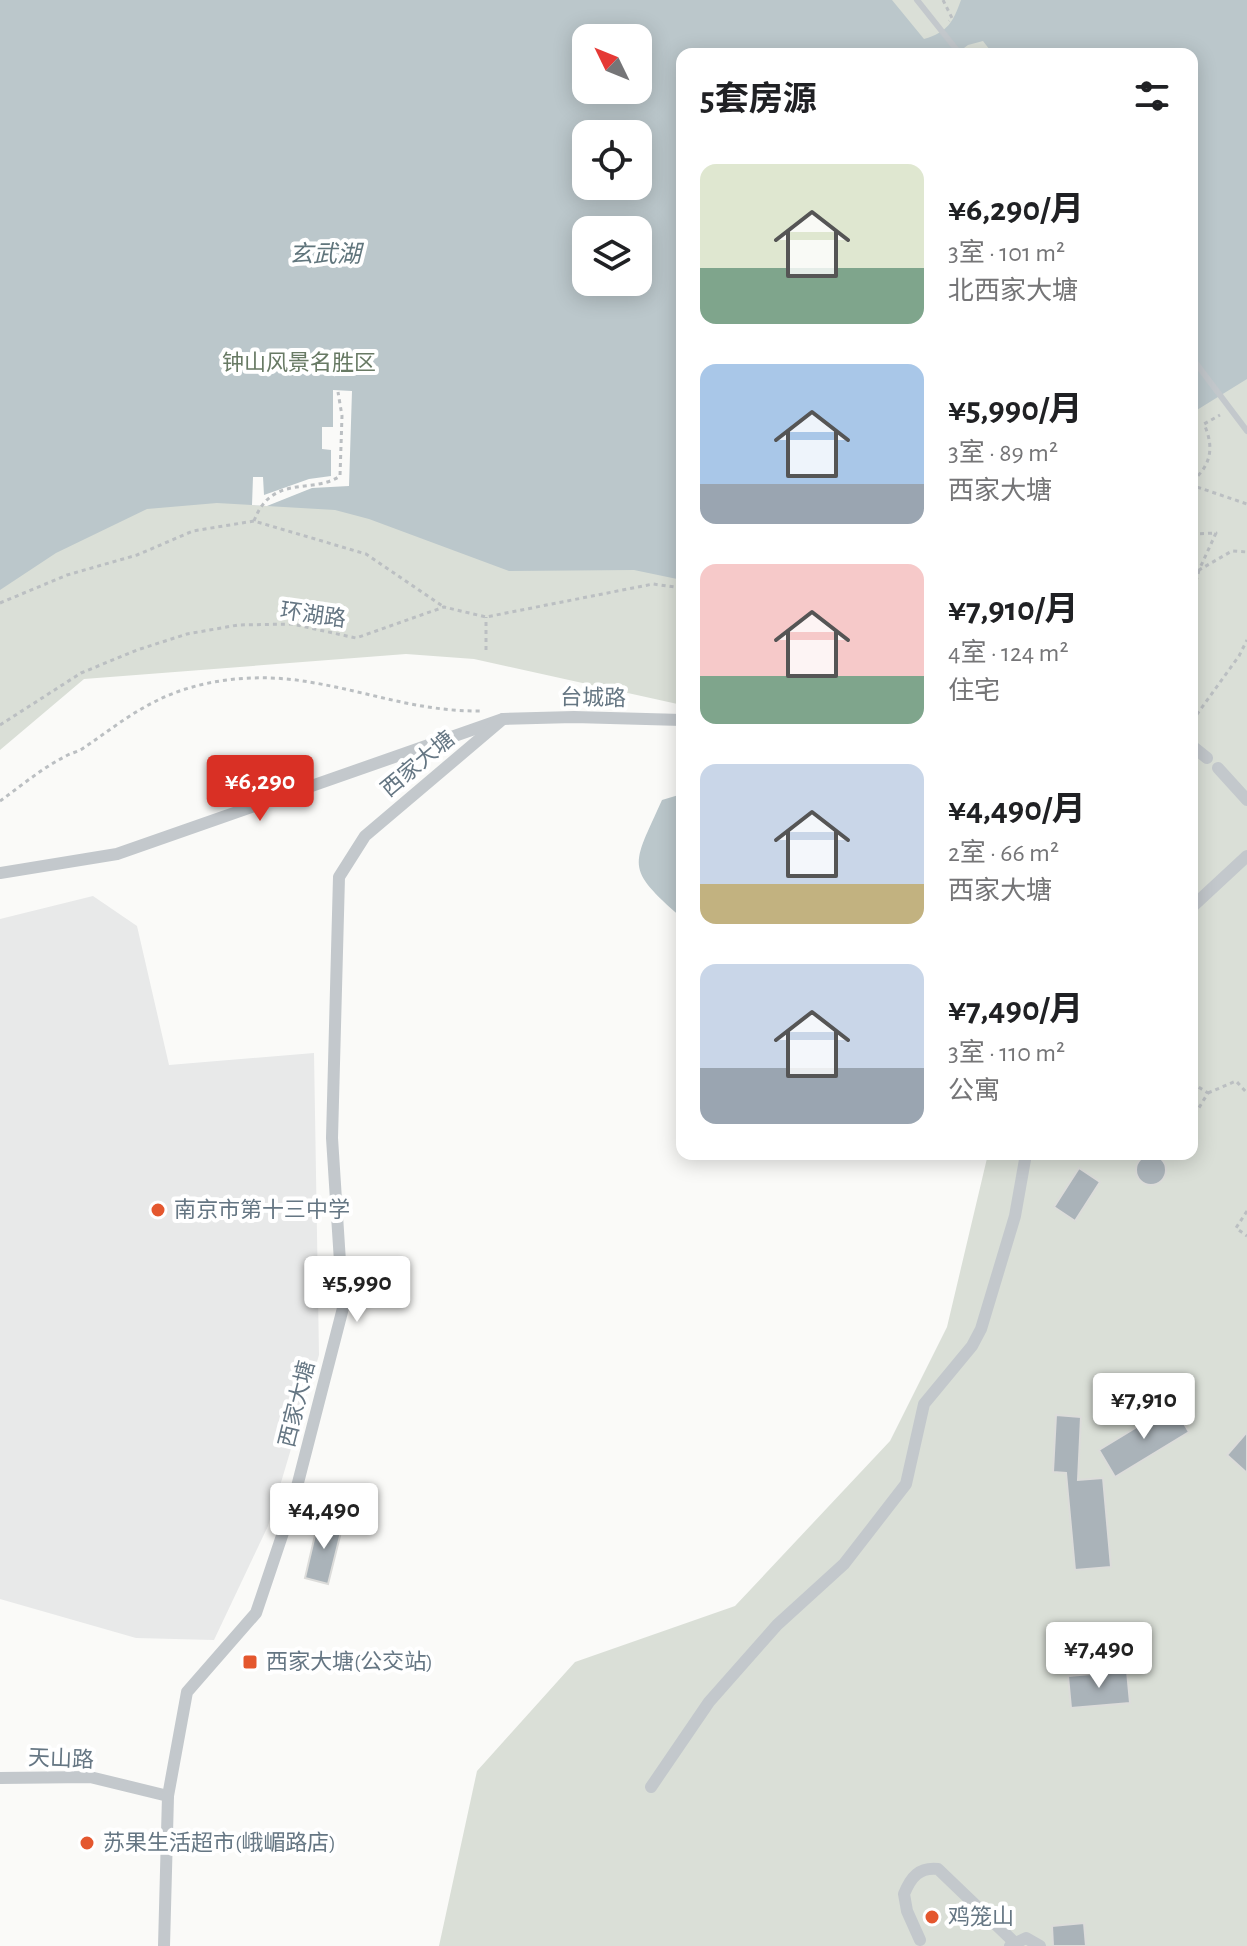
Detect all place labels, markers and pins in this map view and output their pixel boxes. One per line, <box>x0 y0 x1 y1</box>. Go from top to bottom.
pin: ¥6,290 <box>195 755 325 823</box>
place label: 南京市第十三中学 <box>174 1198 350 1221</box>
marker: 南京市第十三中学 <box>149 1201 167 1219</box>
pin: ¥5,990 <box>292 1256 422 1324</box>
pin: ¥7,910 <box>1079 1373 1209 1441</box>
pin: ¥4,490 <box>259 1483 389 1551</box>
pin: ¥7,490 <box>1034 1622 1164 1690</box>
place label: 西家大塘(公交站) <box>266 1650 433 1673</box>
marker: 西家大塘(公交站) <box>241 1653 259 1671</box>
place label: 苏果生活超市(峨嵋路店) <box>103 1831 336 1854</box>
marker: 苏果生活超市(峨嵋路店) <box>78 1834 96 1852</box>
place label: 鸡笼山 <box>948 1905 1014 1928</box>
marker: 鸡笼山 <box>923 1908 941 1926</box>

